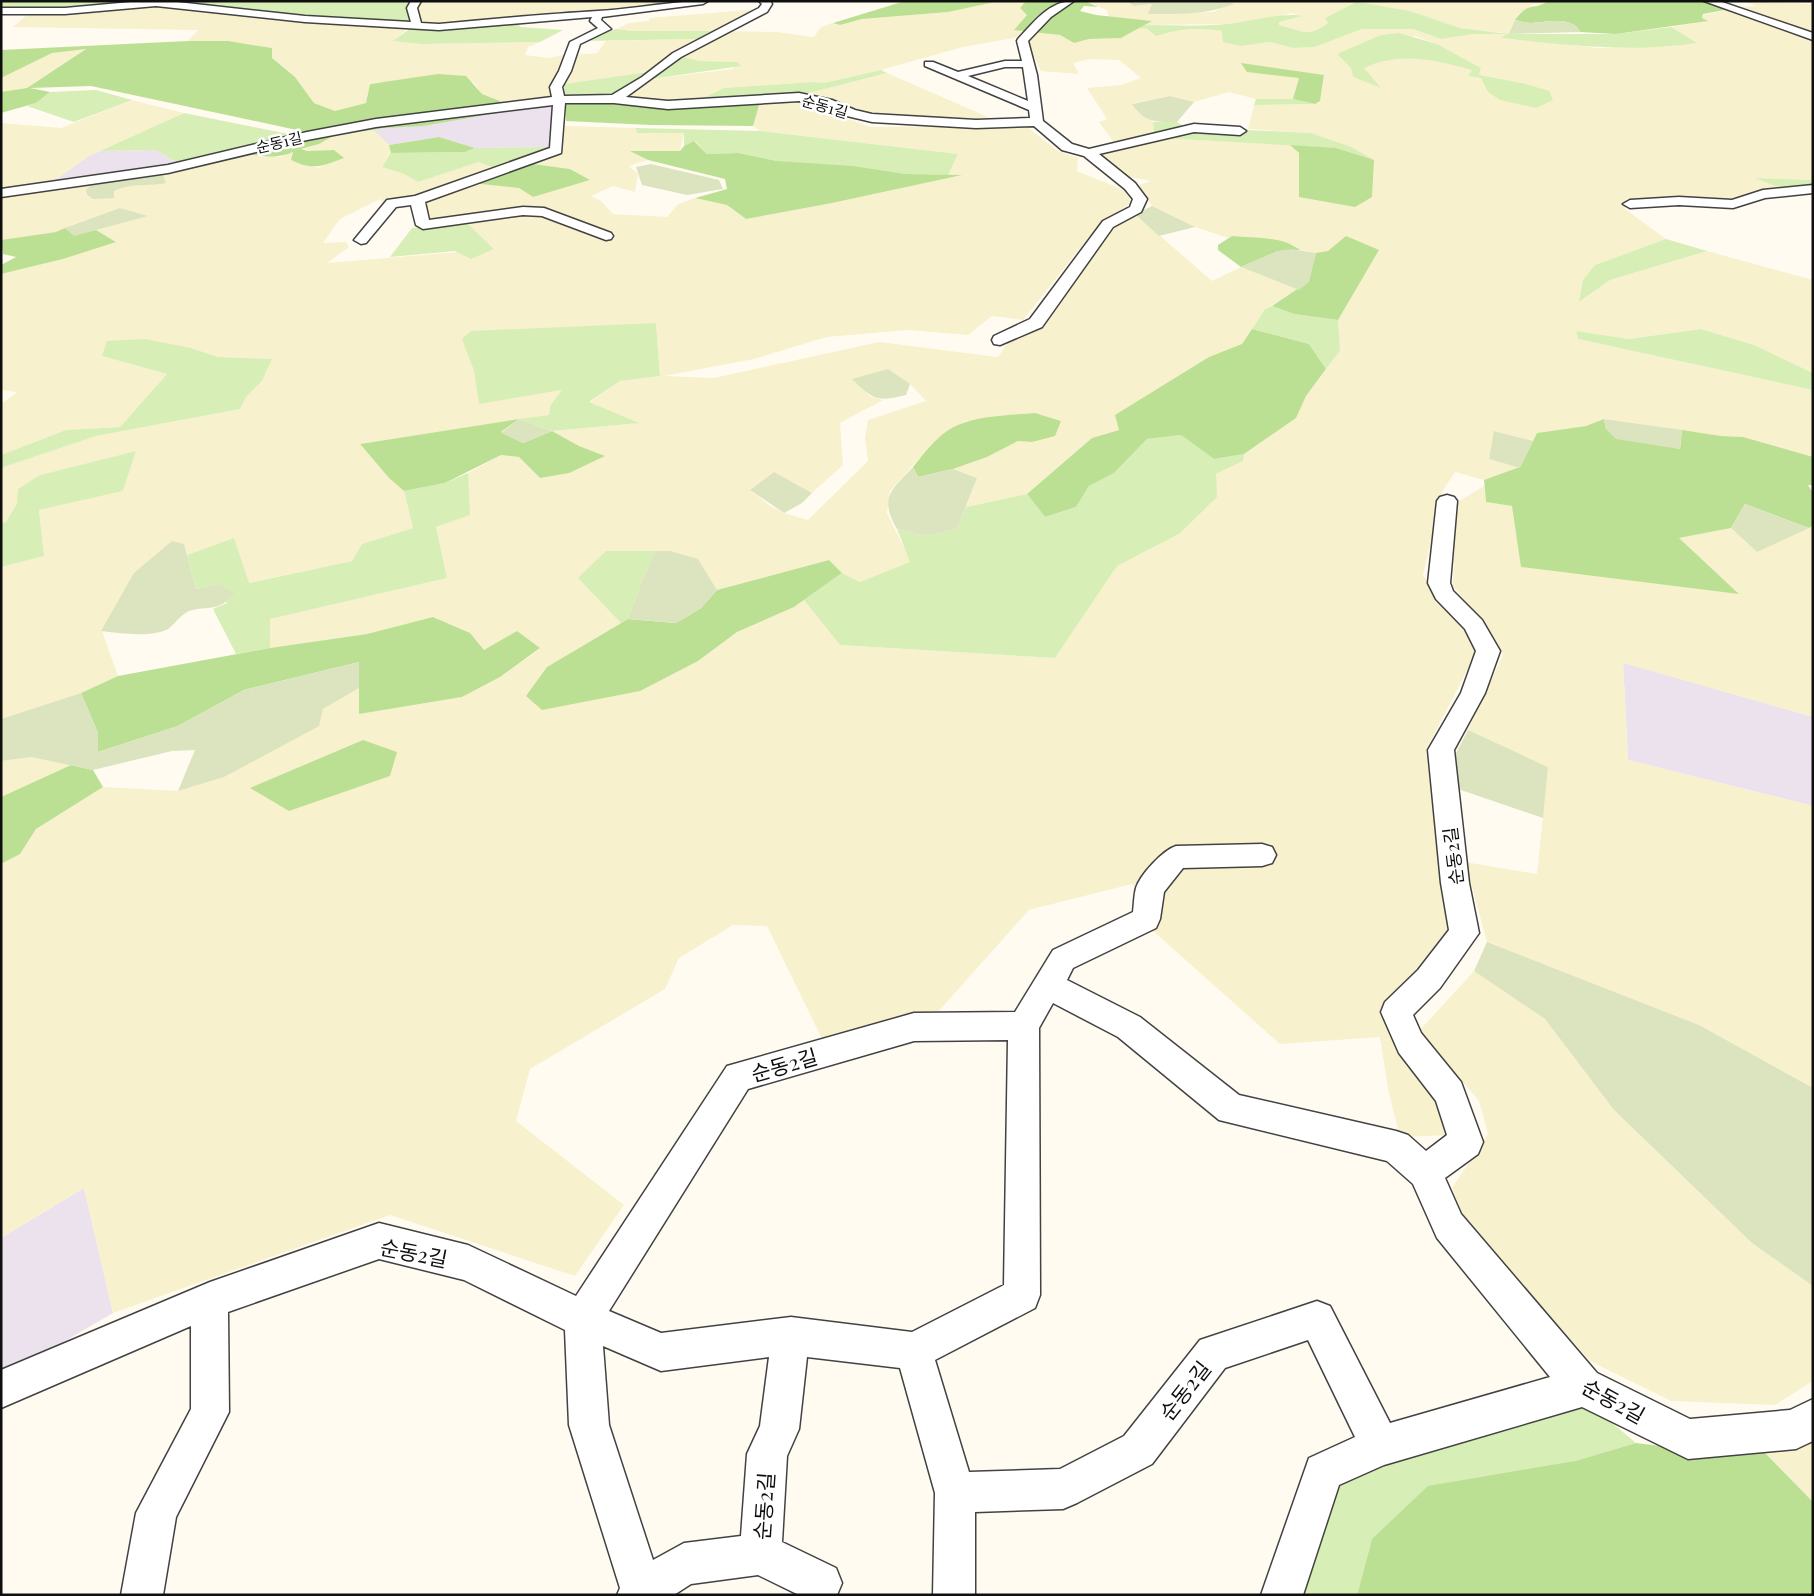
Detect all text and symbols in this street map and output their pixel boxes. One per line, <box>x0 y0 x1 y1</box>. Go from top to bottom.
street label: 순동1길 <box>800 90 850 122</box>
street label: 순동1길 <box>254 127 304 157</box>
street label: 순동2길 <box>1438 826 1468 886</box>
street label: 순동2길 <box>747 1041 821 1087</box>
street label: 순동2길 <box>378 1232 450 1272</box>
street label: 순동2길 <box>1152 1355 1216 1425</box>
street label: 순동2길 <box>1577 1371 1651 1429</box>
street label: 순동2길 <box>747 1471 779 1541</box>

